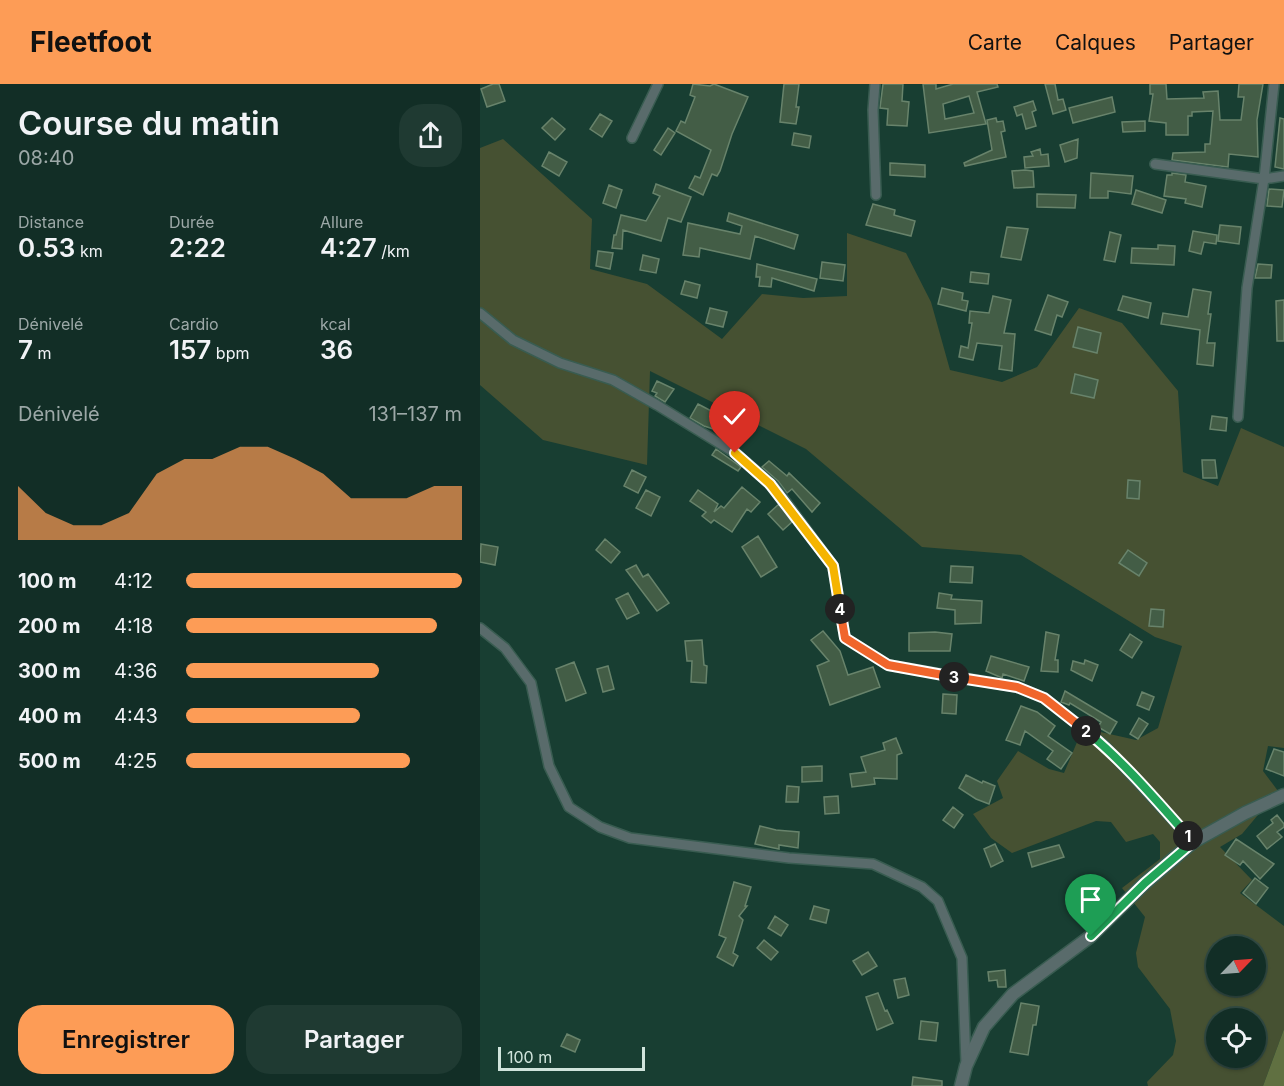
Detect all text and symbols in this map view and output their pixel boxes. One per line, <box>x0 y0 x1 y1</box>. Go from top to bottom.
text: Fleetfoot <box>30 25 152 59</box>
text: Carte <box>968 30 1022 55</box>
text: Calques <box>1055 30 1136 55</box>
text: Partager <box>1169 30 1254 55</box>
text: Course du matin <box>18 103 280 143</box>
button: share <box>399 104 462 167</box>
text: 08:40 <box>18 146 74 170</box>
text: Distance <box>18 212 84 232</box>
text: Durée <box>169 212 214 232</box>
text: Allure <box>320 212 363 232</box>
text: 0.53 <box>18 232 75 263</box>
text: 2:22 <box>169 232 226 263</box>
text: 4:27 <box>320 232 377 263</box>
text: km <box>75 241 103 261</box>
text: /km <box>377 241 410 261</box>
text: Dénivelé <box>18 314 83 334</box>
text: Cardio <box>169 314 219 334</box>
text: kcal <box>320 314 351 334</box>
text: 7 <box>18 334 33 365</box>
text: 157 <box>169 334 211 365</box>
text: 36 <box>320 334 353 365</box>
text: m <box>33 343 52 363</box>
text: bpm <box>211 343 249 363</box>
pin <box>709 391 760 453</box>
icon: check <box>718 400 751 433</box>
text: Dénivelé <box>18 402 100 426</box>
text: 131–137 m <box>368 402 462 426</box>
text: 100 m <box>18 569 77 593</box>
text: 4:12 <box>114 569 153 593</box>
pin: 4 <box>825 594 855 624</box>
text: 4 <box>835 599 845 619</box>
text: 200 m <box>18 614 81 638</box>
text: 4:18 <box>114 614 153 638</box>
text: 300 m <box>18 659 81 683</box>
text: 4:36 <box>114 659 157 683</box>
pin: 3 <box>939 662 969 692</box>
text: 3 <box>949 667 959 687</box>
text: 400 m <box>18 704 82 728</box>
text: 4:43 <box>114 704 158 728</box>
pin: 2 <box>1071 716 1101 746</box>
text: 2 <box>1081 721 1091 741</box>
text: 500 m <box>18 749 81 773</box>
text: 4:25 <box>114 749 157 773</box>
pin: 1 <box>1173 821 1203 851</box>
text: 1 <box>1185 826 1191 846</box>
pin <box>1065 874 1116 936</box>
icon: arrive <box>1074 883 1107 916</box>
north arrow <box>1206 936 1266 996</box>
map controls <box>1206 936 1266 1068</box>
button: Enregistrer <box>18 1005 234 1074</box>
button: Partager <box>246 1005 462 1074</box>
button: locate <box>1206 1008 1266 1068</box>
scale bar <box>498 1044 645 1072</box>
text: 100 m <box>507 1047 552 1067</box>

